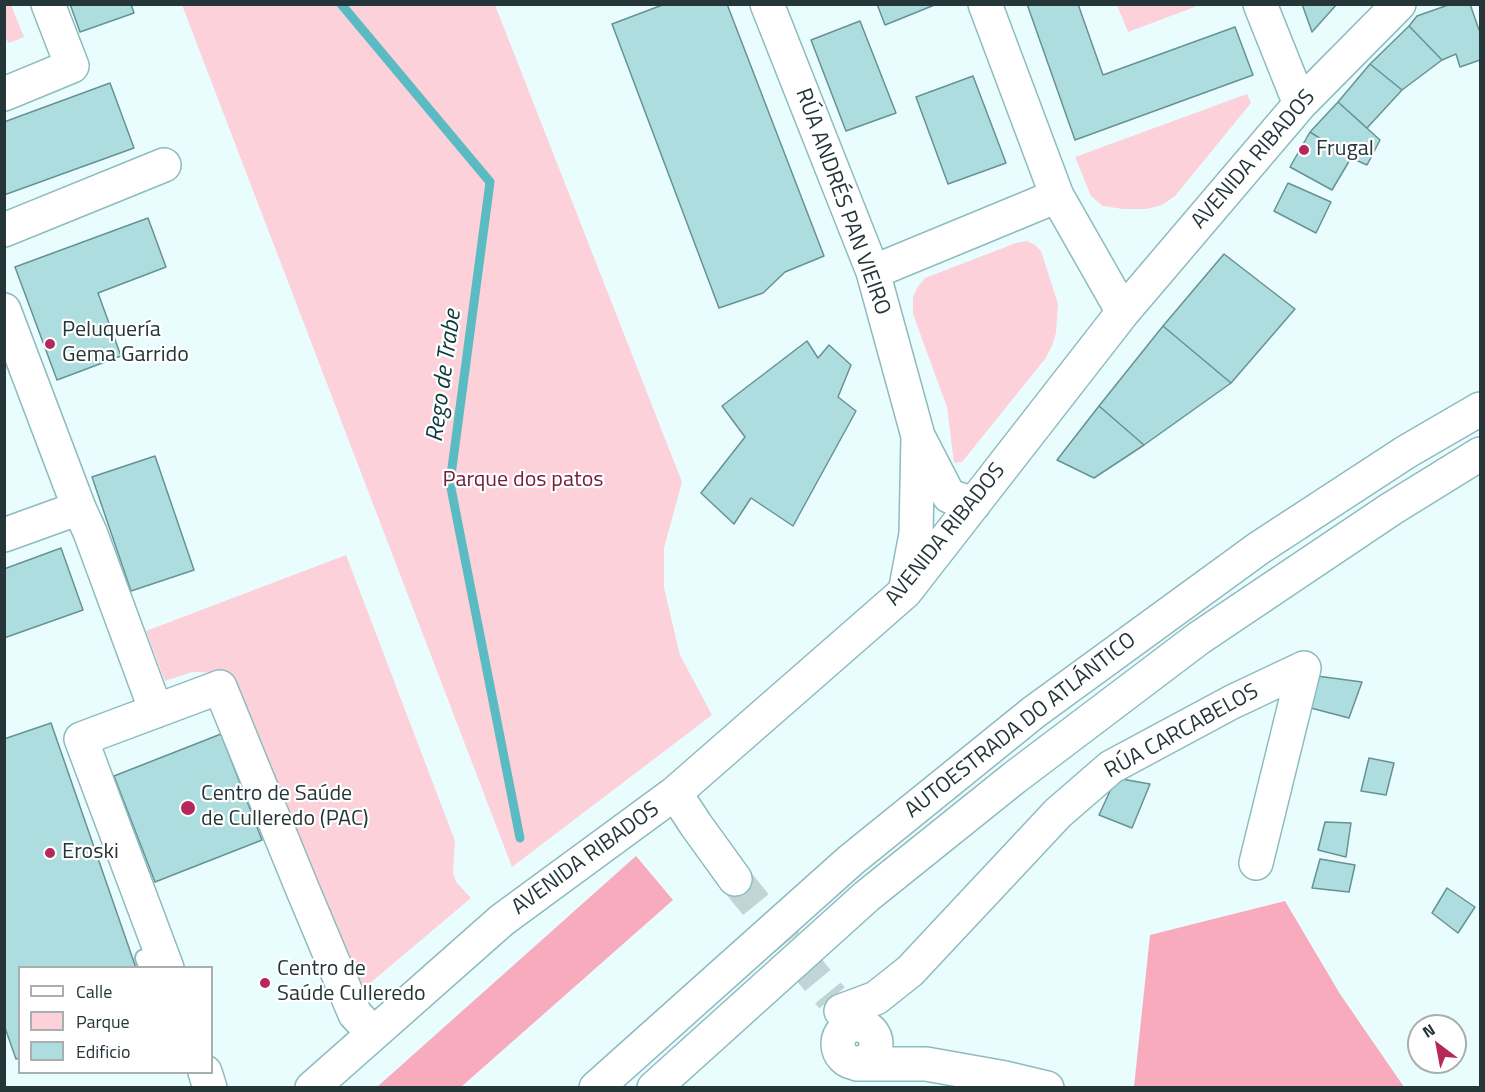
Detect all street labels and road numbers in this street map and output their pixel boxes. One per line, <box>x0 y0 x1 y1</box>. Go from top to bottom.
street label: RÚA ANDRÉS PAN VIEIRO <box>789 85 895 319</box>
street label: AVENIDA RIBADOS <box>1186 85 1322 235</box>
street label: AVENIDA RIBADOS <box>880 458 1012 612</box>
street label: AUTOESTRADA DO ATLÁNTICO <box>900 628 1142 824</box>
street label: RÚA CARCABELOS <box>1101 679 1263 785</box>
street label: AVENIDA RIBADOS <box>507 797 665 921</box>

